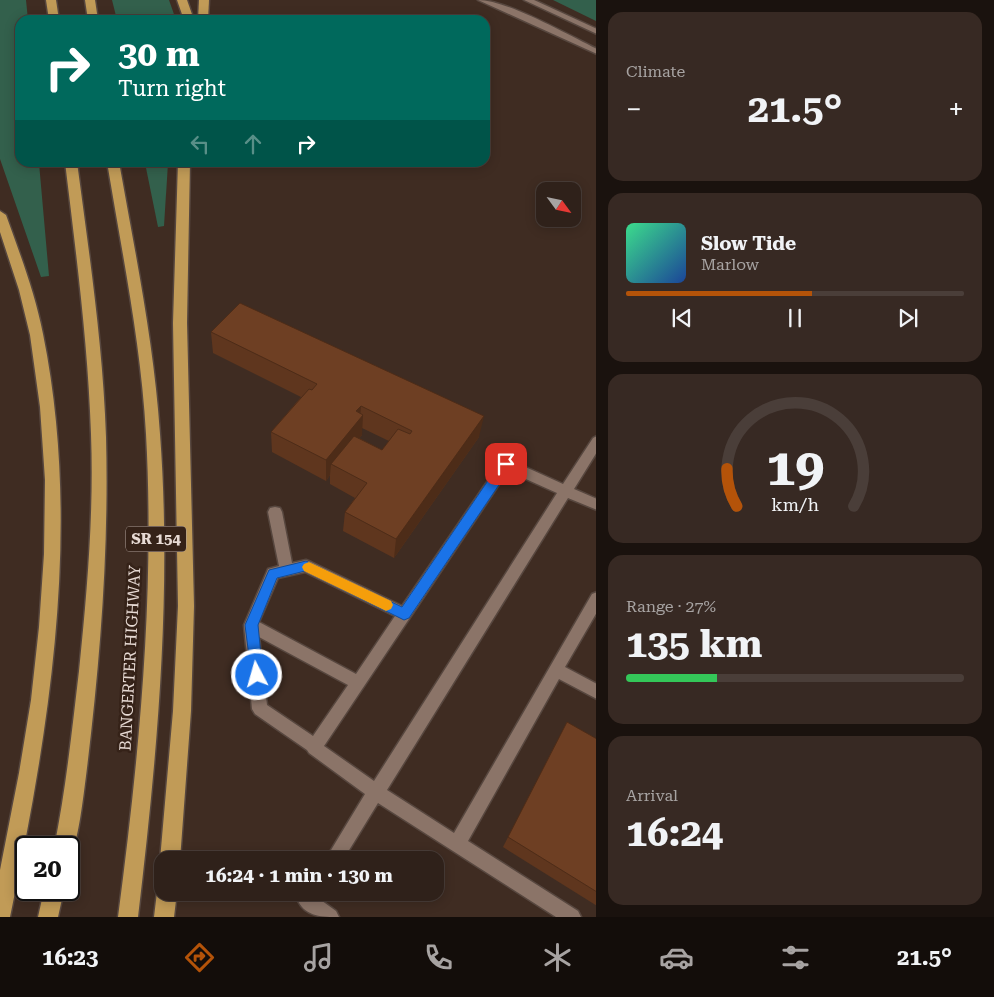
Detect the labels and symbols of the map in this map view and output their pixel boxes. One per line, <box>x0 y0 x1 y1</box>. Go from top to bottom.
north arrow <box>536 182 581 228</box>
pin <box>485 443 527 485</box>
road number: SR 154 <box>126 526 186 552</box>
street label: BANGERTER HIGHWAY <box>116 565 144 751</box>
position arrow <box>230 648 282 700</box>
speed limit sign: 20 <box>15 836 80 901</box>

